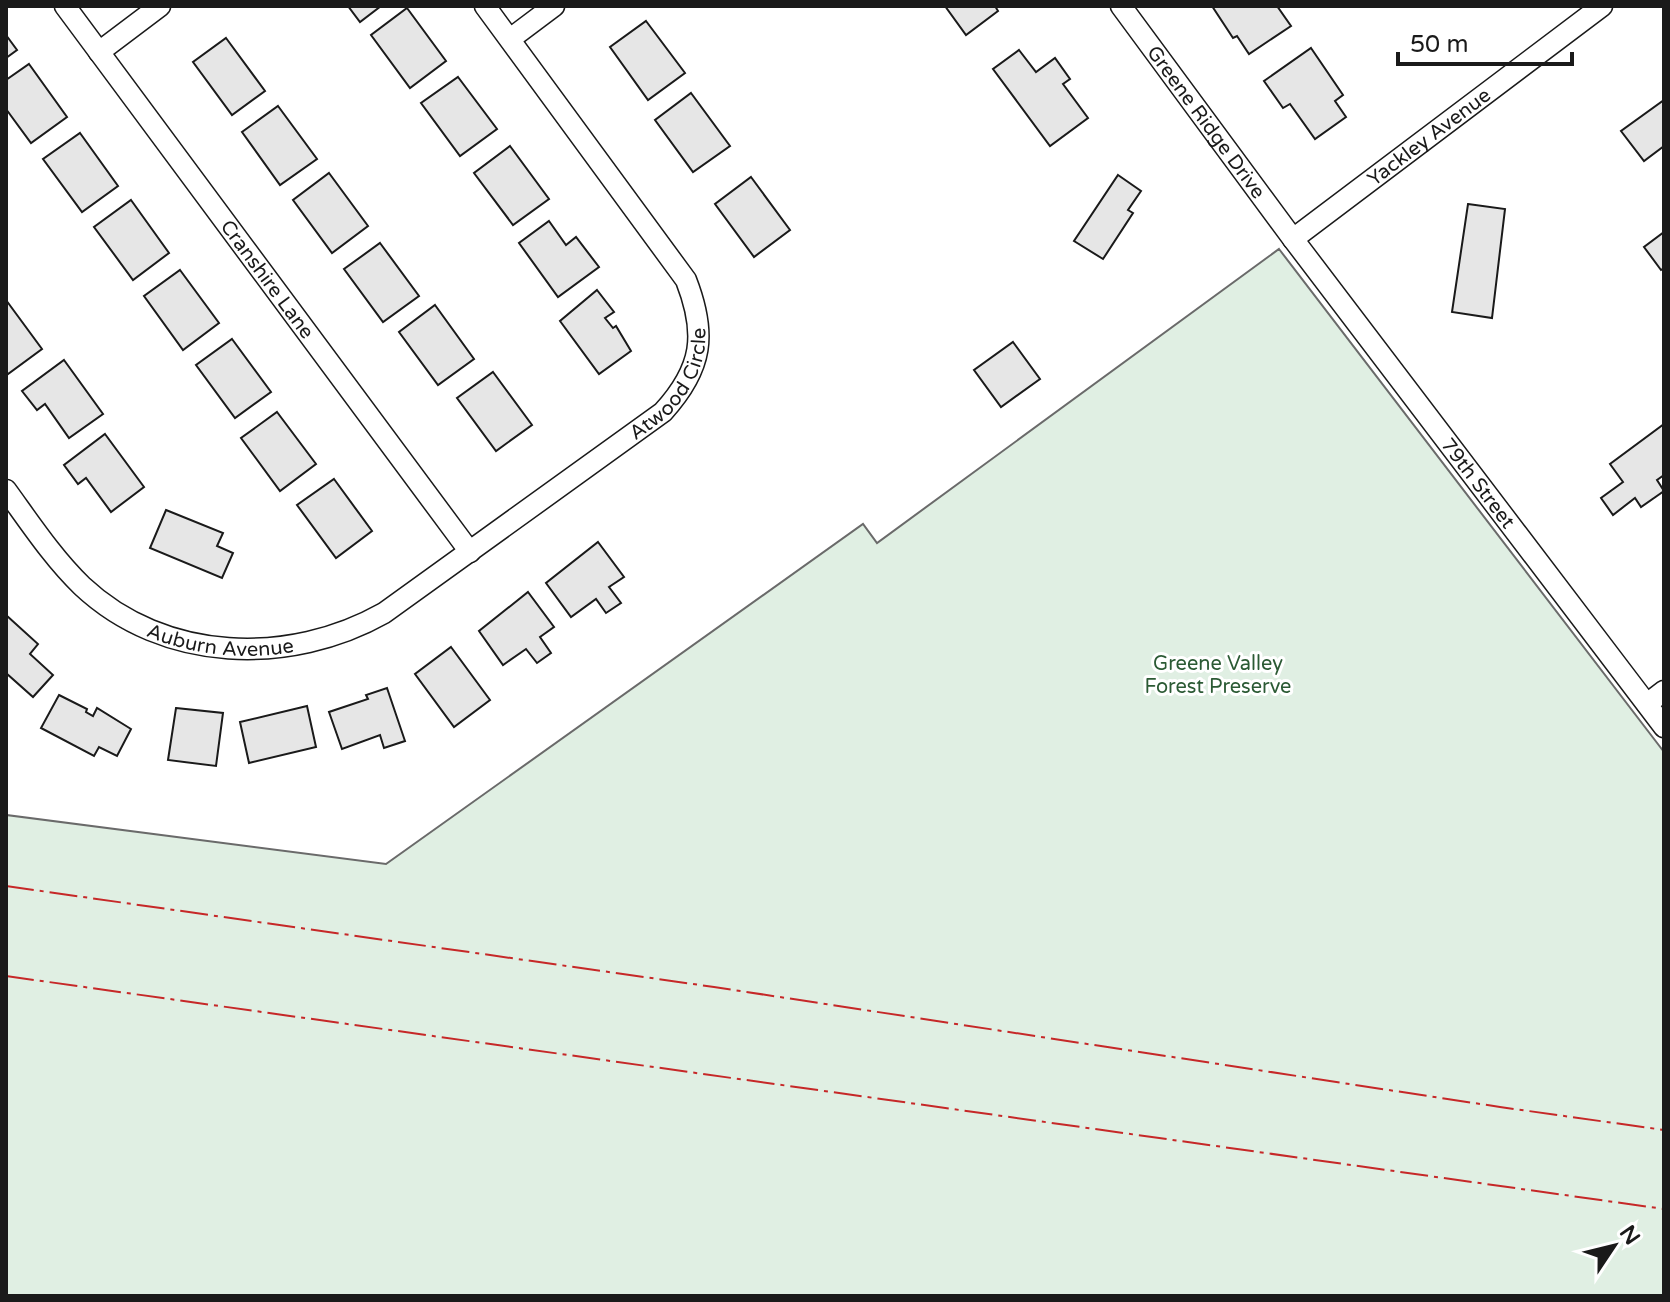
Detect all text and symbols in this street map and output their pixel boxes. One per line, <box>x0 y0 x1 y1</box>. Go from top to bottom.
scale bar <box>1398 16 1572 66</box>
text: 50 m <box>1410 30 1468 59</box>
street label: Greene Ridge Drive <box>1141 41 1270 204</box>
street label: Yackley Avenue <box>1363 83 1496 192</box>
street label: Cranshire Lane <box>215 216 319 344</box>
street label: Atwood Circle <box>625 327 712 445</box>
street label: 79th Street <box>1436 434 1520 534</box>
street label: Auburn Avenue <box>143 619 295 662</box>
park label: Greene Valley Forest Preserve <box>1145 652 1291 699</box>
north arrow <box>1574 1206 1654 1286</box>
text: N <box>1614 1220 1645 1250</box>

